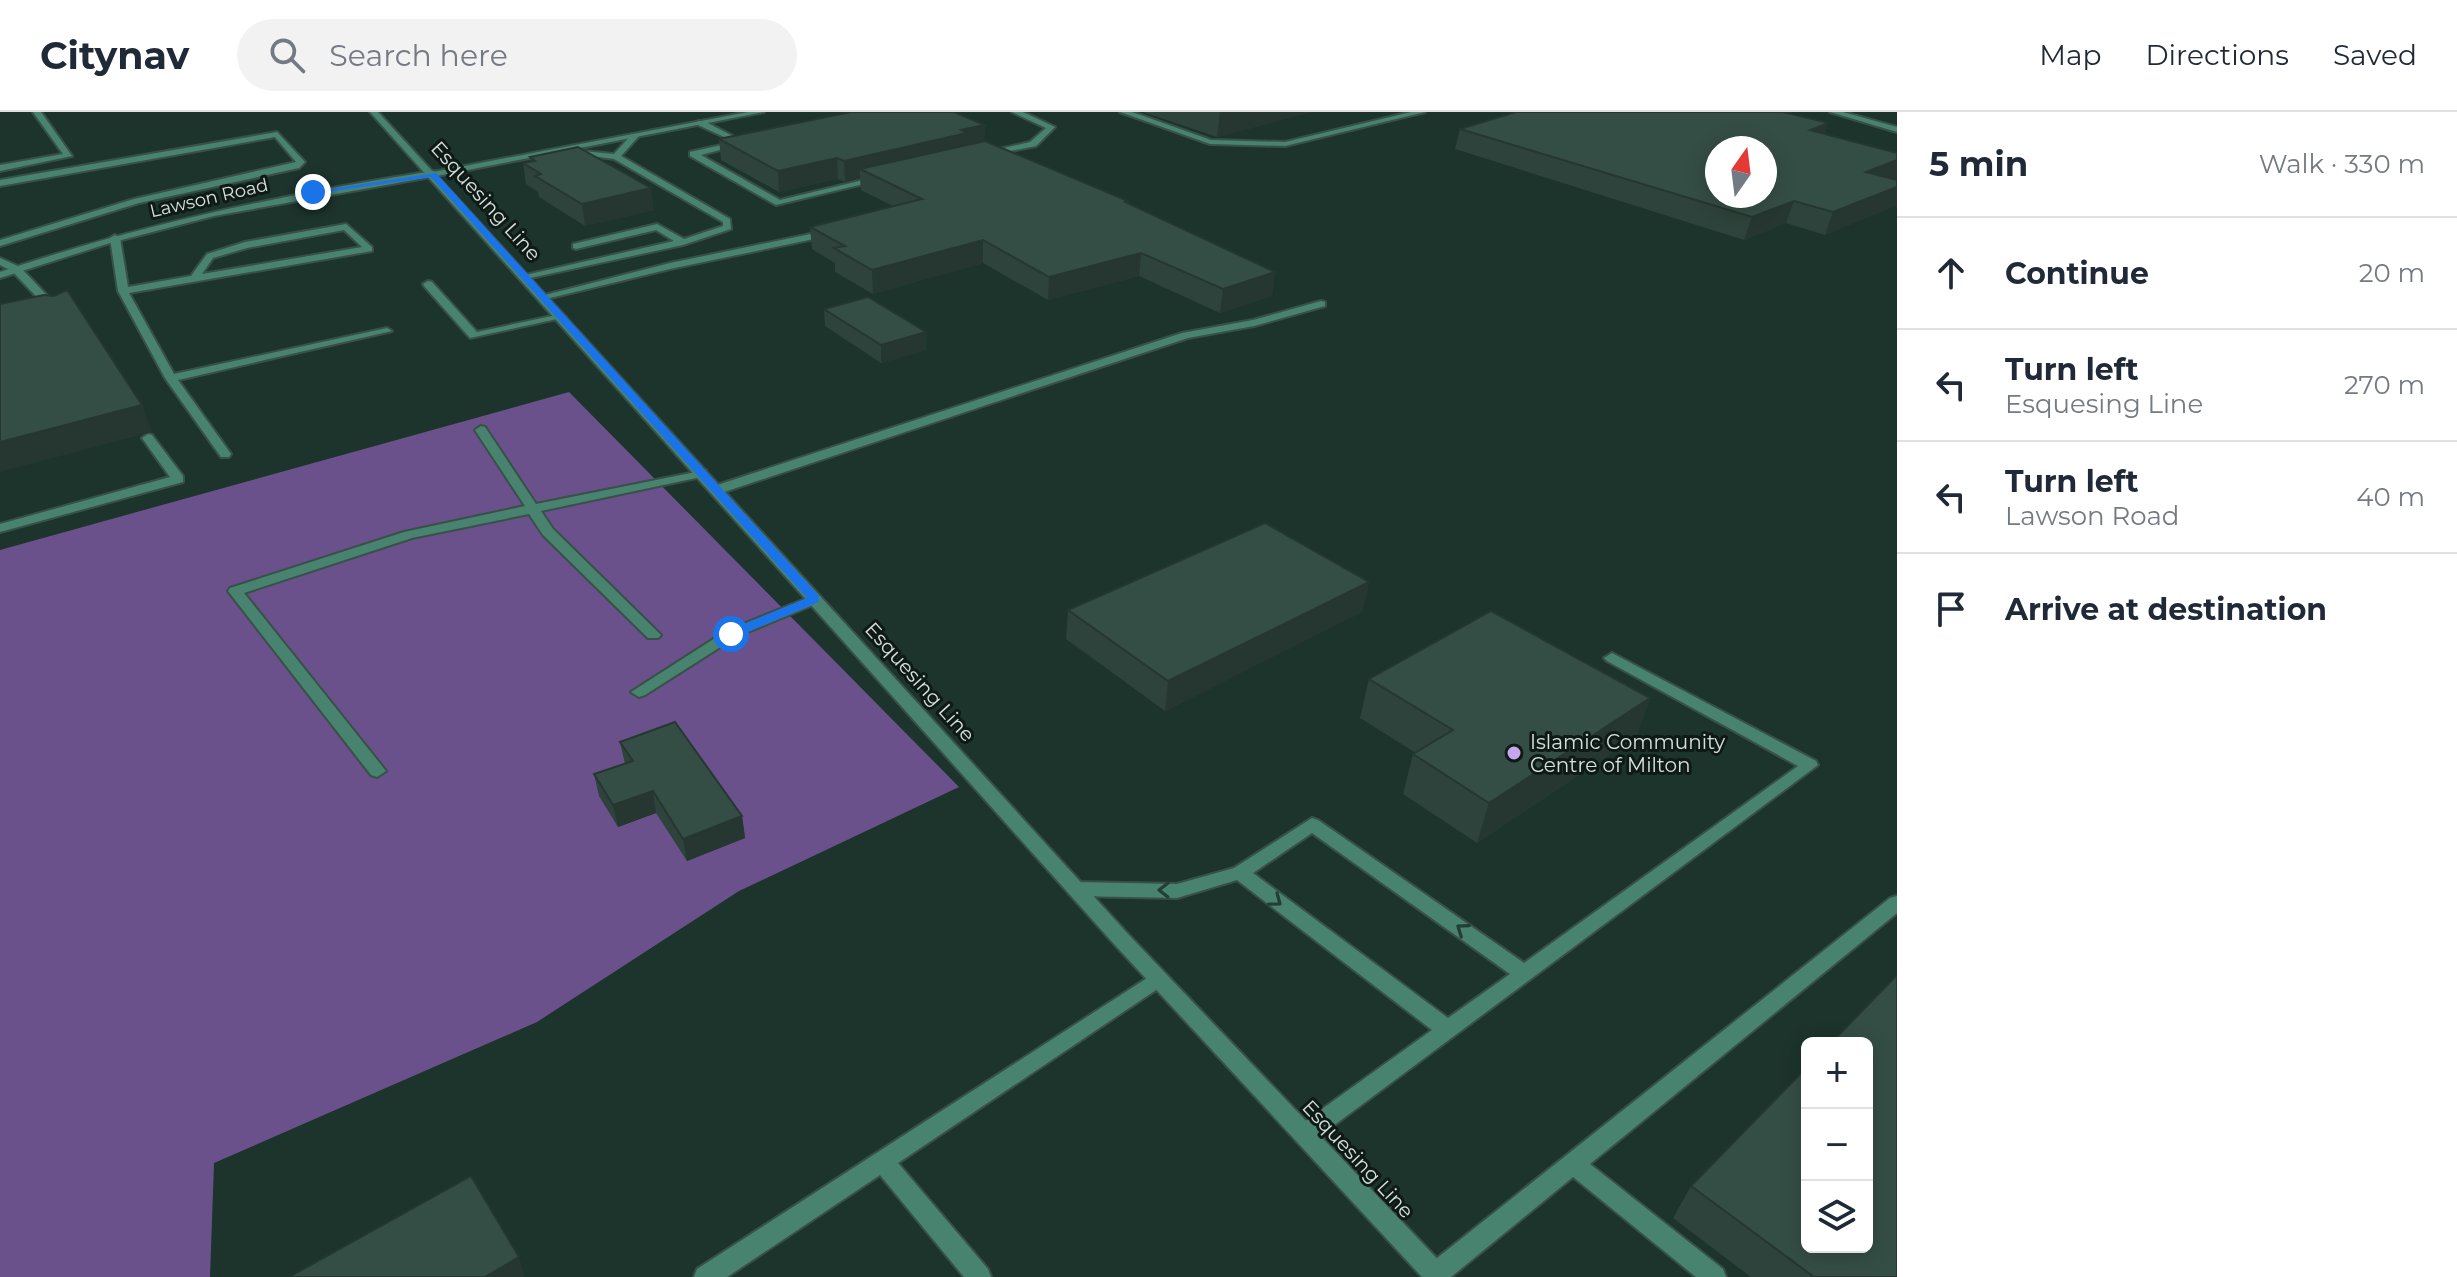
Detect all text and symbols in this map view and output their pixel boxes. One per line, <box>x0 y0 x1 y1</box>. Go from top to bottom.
search box <box>237 19 797 91</box>
text: Citynav <box>40 32 189 79</box>
icon: search <box>265 33 309 77</box>
text: Search here <box>329 37 508 74</box>
text: Map <box>2039 38 2101 72</box>
text: Directions <box>2145 38 2289 72</box>
text: Saved <box>2333 38 2417 72</box>
street label: Esquesing Line <box>426 136 546 266</box>
north arrow <box>1705 136 1777 208</box>
text: 5 min <box>1929 143 2028 185</box>
text: Walk · 330 m <box>2259 148 2425 180</box>
street label: Lawson Road <box>148 174 270 222</box>
route end <box>295 174 331 210</box>
icon: ahead <box>1929 251 1973 295</box>
text: Continue <box>2005 255 2149 292</box>
text: 20 m <box>2359 257 2425 289</box>
text: Turn left <box>2005 351 2138 388</box>
icon: left <box>1929 363 1973 407</box>
text: 270 m <box>2344 369 2425 401</box>
text: Esquesing Line <box>2005 388 2203 420</box>
text: Turn left <box>2005 463 2138 500</box>
icon: left <box>1929 475 1973 519</box>
text: 40 m <box>2356 481 2425 513</box>
text: Lawson Road <box>2005 500 2179 532</box>
icon: arrive <box>1929 587 1973 631</box>
text: Arrive at destination <box>2005 591 2327 628</box>
route start <box>713 616 749 652</box>
street label: Esquesing Line <box>860 617 980 747</box>
place label: Islamic Community Centre of Milton <box>1530 730 1725 777</box>
marker: Islamic Community Centre of Milton <box>1505 744 1523 762</box>
one-way arrow <box>1157 881 1170 899</box>
one-way arrow <box>1267 891 1282 905</box>
one-way arrow <box>1456 924 1470 939</box>
map controls <box>1801 1037 1873 1253</box>
button: + <box>1801 1037 1873 1109</box>
street label: Esquesing Line <box>1297 1095 1419 1223</box>
button: − <box>1801 1109 1873 1181</box>
button: layers <box>1801 1181 1873 1253</box>

